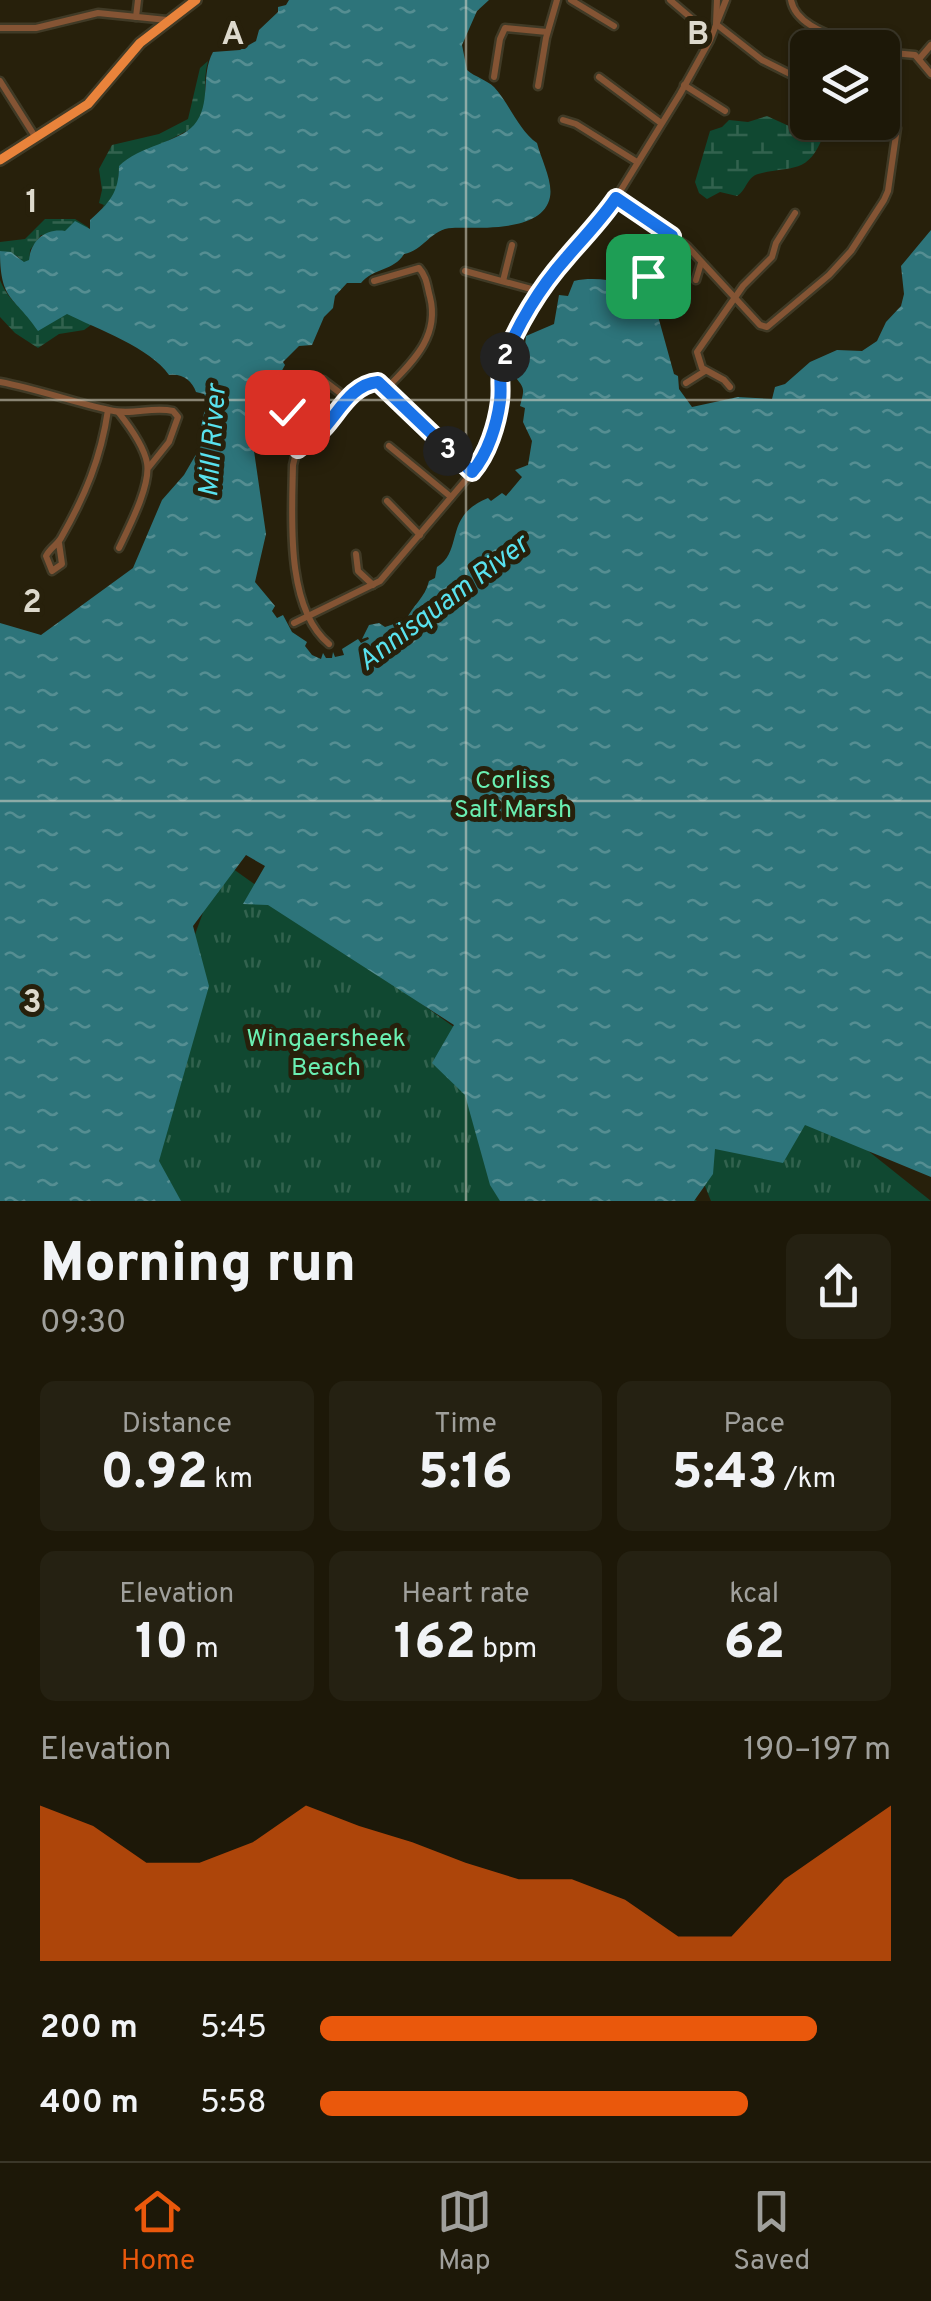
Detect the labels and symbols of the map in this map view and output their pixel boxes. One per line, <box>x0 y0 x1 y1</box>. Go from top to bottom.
text: A <box>222 16 244 56</box>
text: B <box>687 16 709 56</box>
text: 1 <box>26 184 38 224</box>
pin <box>606 234 691 319</box>
pin: 2 <box>480 332 530 382</box>
pin <box>245 370 330 455</box>
water label: Mill River <box>192 381 236 498</box>
pin: 3 <box>423 426 473 476</box>
water label: Annisquam River <box>351 526 539 680</box>
text: 2 <box>22 584 42 624</box>
park label: Corliss Salt Marsh <box>454 766 572 827</box>
text: 3 <box>22 984 42 1024</box>
park label: Wingaersheek Beach <box>246 1024 406 1085</box>

